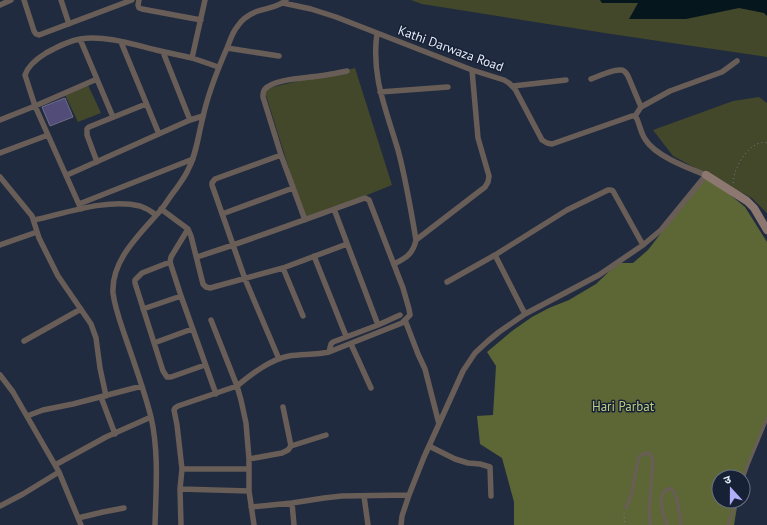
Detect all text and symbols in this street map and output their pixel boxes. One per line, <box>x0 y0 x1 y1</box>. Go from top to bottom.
street label: Kathi Darwaza Road <box>396 21 506 75</box>
park label: Hari Parbat <box>592 398 655 415</box>
north arrow <box>711 469 751 509</box>
text: उ <box>722 472 733 487</box>

